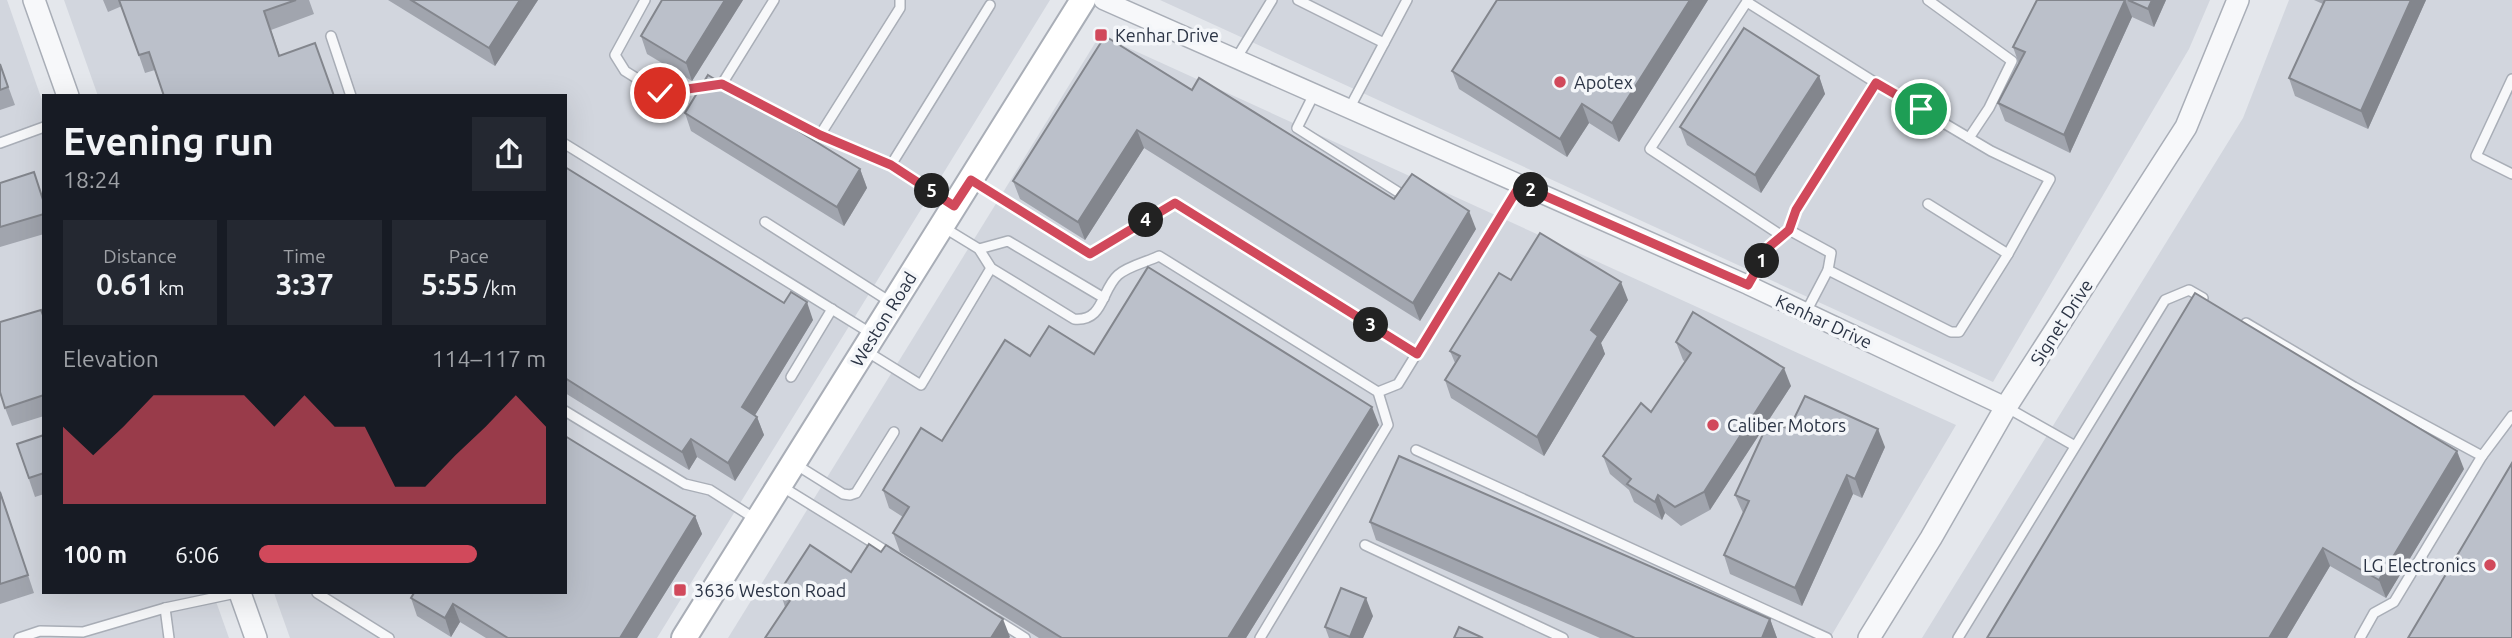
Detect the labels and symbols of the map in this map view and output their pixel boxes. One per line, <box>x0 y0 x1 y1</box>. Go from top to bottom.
place label: Kenhar Drive <box>1115 25 1219 45</box>
marker: Kenhar Drive <box>1093 27 1109 43</box>
pin <box>630 63 690 123</box>
place label: Apotex <box>1574 72 1633 92</box>
marker: Apotex <box>1552 74 1568 90</box>
pin <box>1891 79 1951 139</box>
pin: 2 <box>1514 172 1548 208</box>
pin: 5 <box>914 174 950 208</box>
pin: 4 <box>1128 202 1164 238</box>
pin: 1 <box>1744 244 1780 278</box>
street label: Weston Road <box>846 268 920 370</box>
street label: Signet Drive <box>2026 275 2096 369</box>
street label: Kenhar Drive <box>1773 290 1875 352</box>
pin: 3 <box>1354 308 1388 342</box>
place label: Caliber Motors <box>1727 415 1846 435</box>
marker: Caliber Motors <box>1705 417 1721 433</box>
place label: LG Electronics <box>2363 555 2476 575</box>
marker: LG Electronics <box>2482 557 2498 573</box>
place label: 3636 Weston Road <box>694 580 846 600</box>
marker: 3636 Weston Road <box>672 582 688 598</box>

